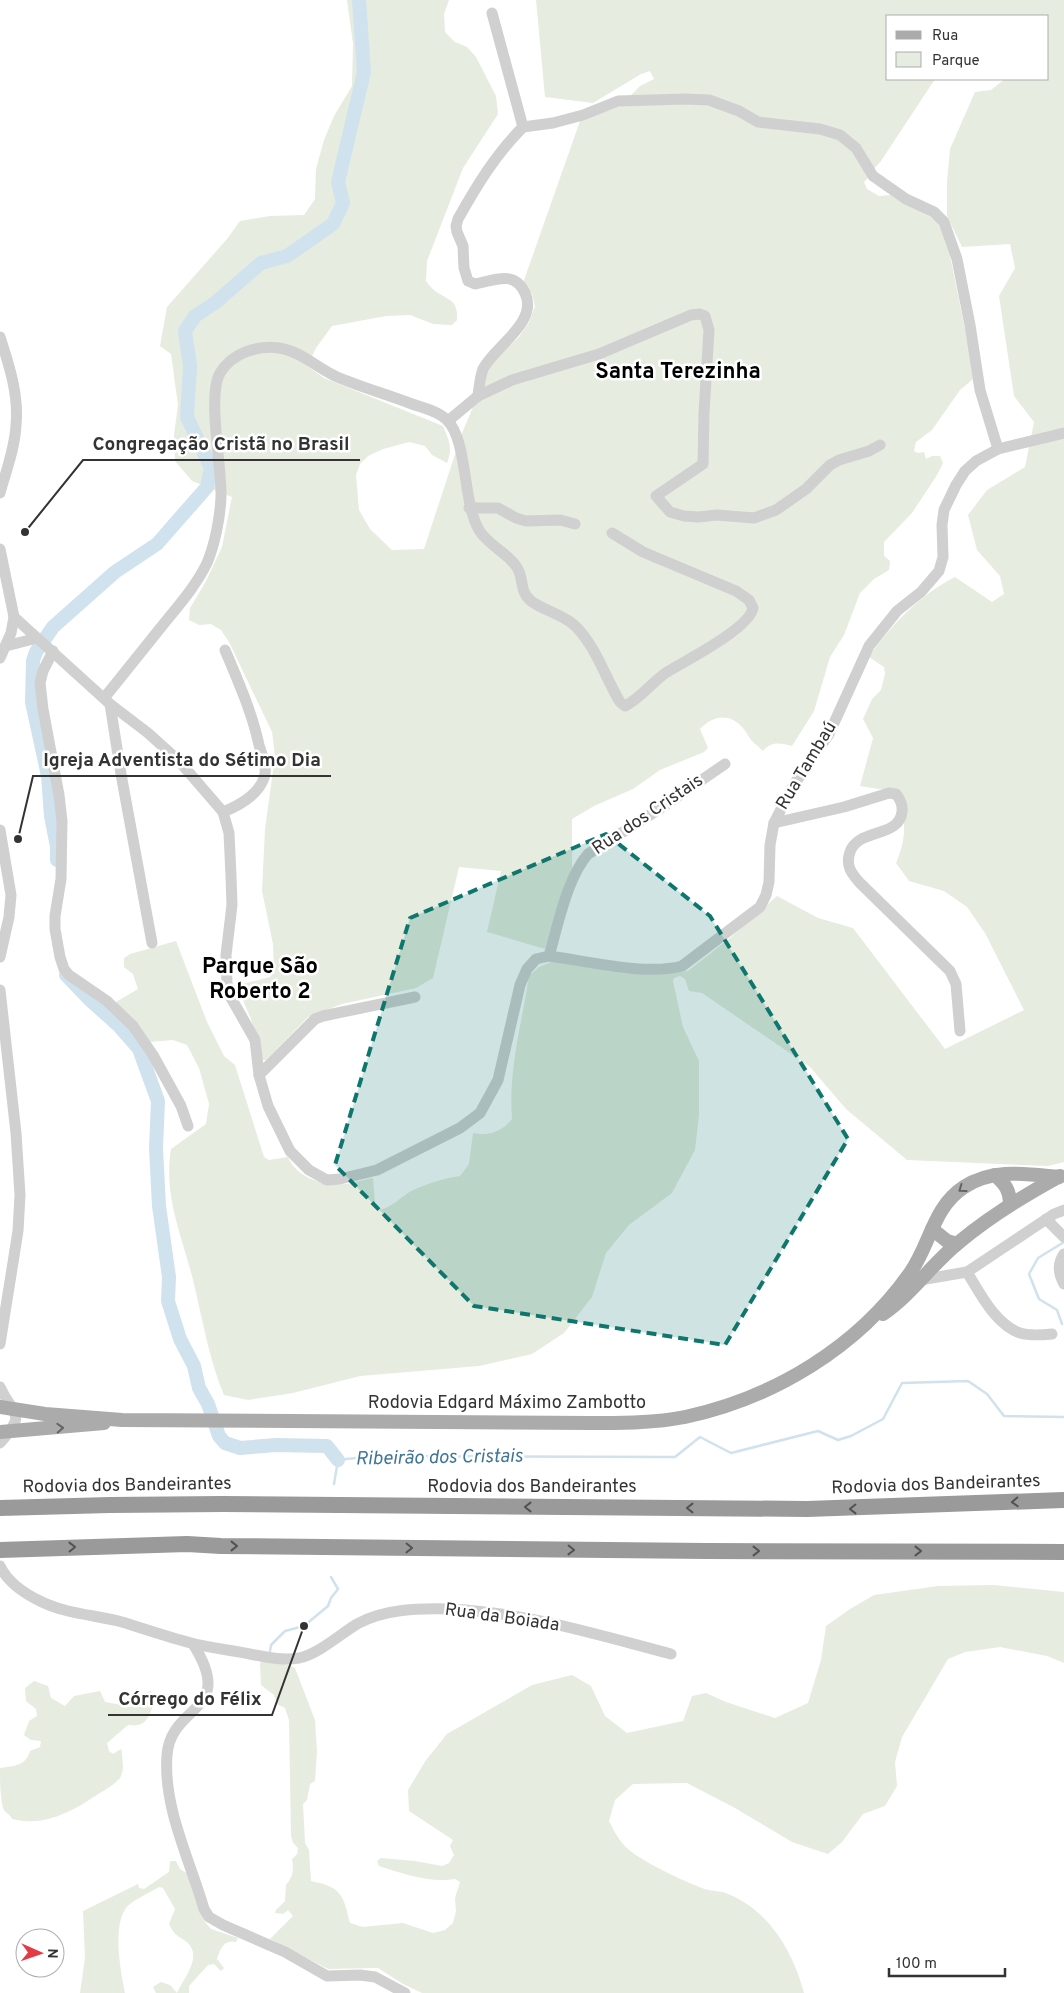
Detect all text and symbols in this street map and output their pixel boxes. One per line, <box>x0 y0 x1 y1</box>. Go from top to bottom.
legend <box>886 15 1049 80</box>
text: Rua <box>932 27 958 46</box>
text: Parque <box>932 52 980 71</box>
district label: Santa Terezinha <box>595 359 761 386</box>
callout: Congregação Cristã no Brasil <box>83 426 360 460</box>
text: Congregação Cristã no Brasil <box>93 433 349 457</box>
street label: Rua Tambaú <box>772 718 842 814</box>
callout: Igreja Adventista do Sétimo Dia <box>33 742 331 776</box>
text: Igreja Adventista do Sétimo Dia <box>43 749 321 773</box>
street label: Rua dos Cristais <box>588 769 708 861</box>
district label: Parque São Roberto 2 <box>202 954 318 1006</box>
one-way arrow <box>959 1184 968 1192</box>
street label: Rodovia Edgard Máximo Zambotto <box>368 1392 646 1415</box>
one-way arrow <box>56 1422 64 1433</box>
water label: Ribeirão dos Cristais <box>355 1445 523 1471</box>
street label: Rodovia dos Bandeirantes <box>831 1470 1041 1500</box>
street label: Rodovia dos Bandeirantes <box>22 1473 232 1499</box>
street label: Rodovia dos Bandeirantes <box>427 1476 637 1499</box>
one-way arrow <box>1011 1497 1019 1508</box>
one-way arrow <box>524 1502 532 1512</box>
one-way arrow <box>686 1503 694 1513</box>
one-way arrow <box>849 1503 857 1514</box>
one-way arrow <box>231 1541 239 1551</box>
one-way arrow <box>68 1542 76 1552</box>
one-way arrow <box>405 1543 413 1553</box>
one-way arrow <box>567 1544 575 1555</box>
one-way arrow <box>752 1546 760 1556</box>
one-way arrow <box>915 1546 923 1556</box>
street label: Rua da Boiada <box>443 1599 561 1637</box>
callout: Córrego do Félix <box>108 1681 272 1715</box>
text: Córrego do Félix <box>118 1688 262 1712</box>
north arrow <box>15 1928 65 1978</box>
scale bar <box>889 1946 1005 1978</box>
text: N <box>43 1948 60 1959</box>
text: 100 m <box>896 1955 937 1974</box>

